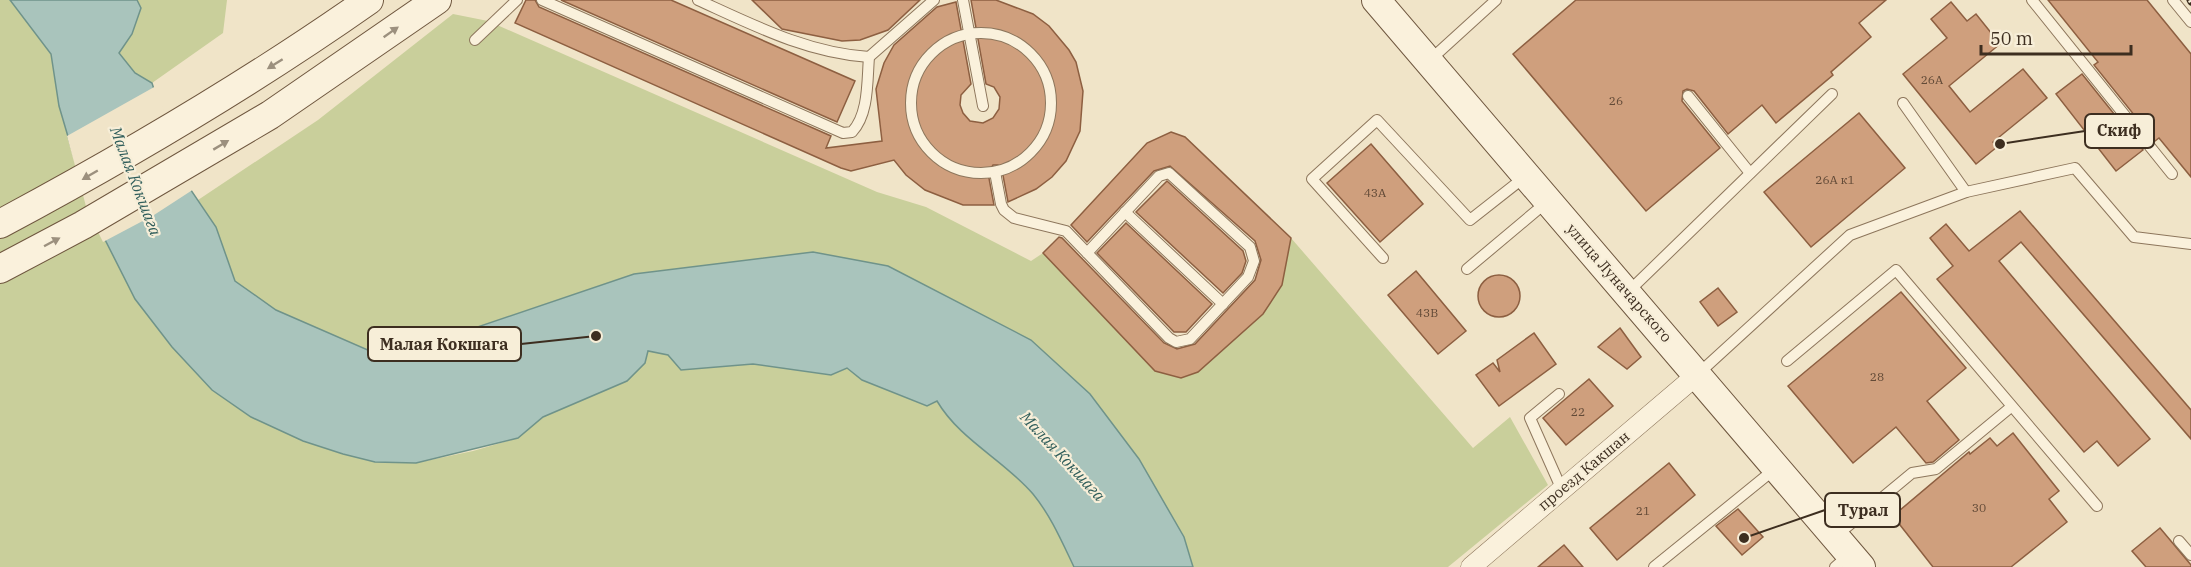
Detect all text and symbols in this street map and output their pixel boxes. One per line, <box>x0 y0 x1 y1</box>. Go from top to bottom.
scale bar <box>1981 18 2131 56</box>
one-way arrow <box>382 26 398 38</box>
text: 50 m <box>1990 27 2033 50</box>
one-way arrow <box>267 58 284 69</box>
house number: 26А <box>1921 72 1944 87</box>
house number: 26 <box>1609 93 1623 108</box>
callout: Скиф <box>2085 114 2154 148</box>
text: Скиф <box>2097 120 2141 140</box>
water label: Малая Кокшага <box>106 123 166 239</box>
one-way arrow <box>213 139 229 150</box>
one-way arrow <box>81 170 98 180</box>
house number: 26А к1 <box>1815 172 1855 187</box>
house number: 43А <box>1364 185 1387 200</box>
street label: улица Луначарского <box>1563 219 1676 346</box>
one-way arrow <box>44 237 61 247</box>
house number: 43В <box>1416 305 1438 320</box>
callout: Малая Кокшага <box>368 327 521 361</box>
text: Малая Кокшага <box>380 334 508 354</box>
house number: 28 <box>1870 369 1884 384</box>
house number: 22 <box>1571 404 1585 419</box>
water label: Малая Кокшага <box>1016 406 1110 505</box>
street label: проезд Какшан <box>1534 427 1634 515</box>
callout: Турал <box>1825 493 1900 527</box>
text: Турал <box>1838 500 1888 520</box>
house number: 30 <box>1972 500 1986 515</box>
house number: 21 <box>1636 503 1650 518</box>

